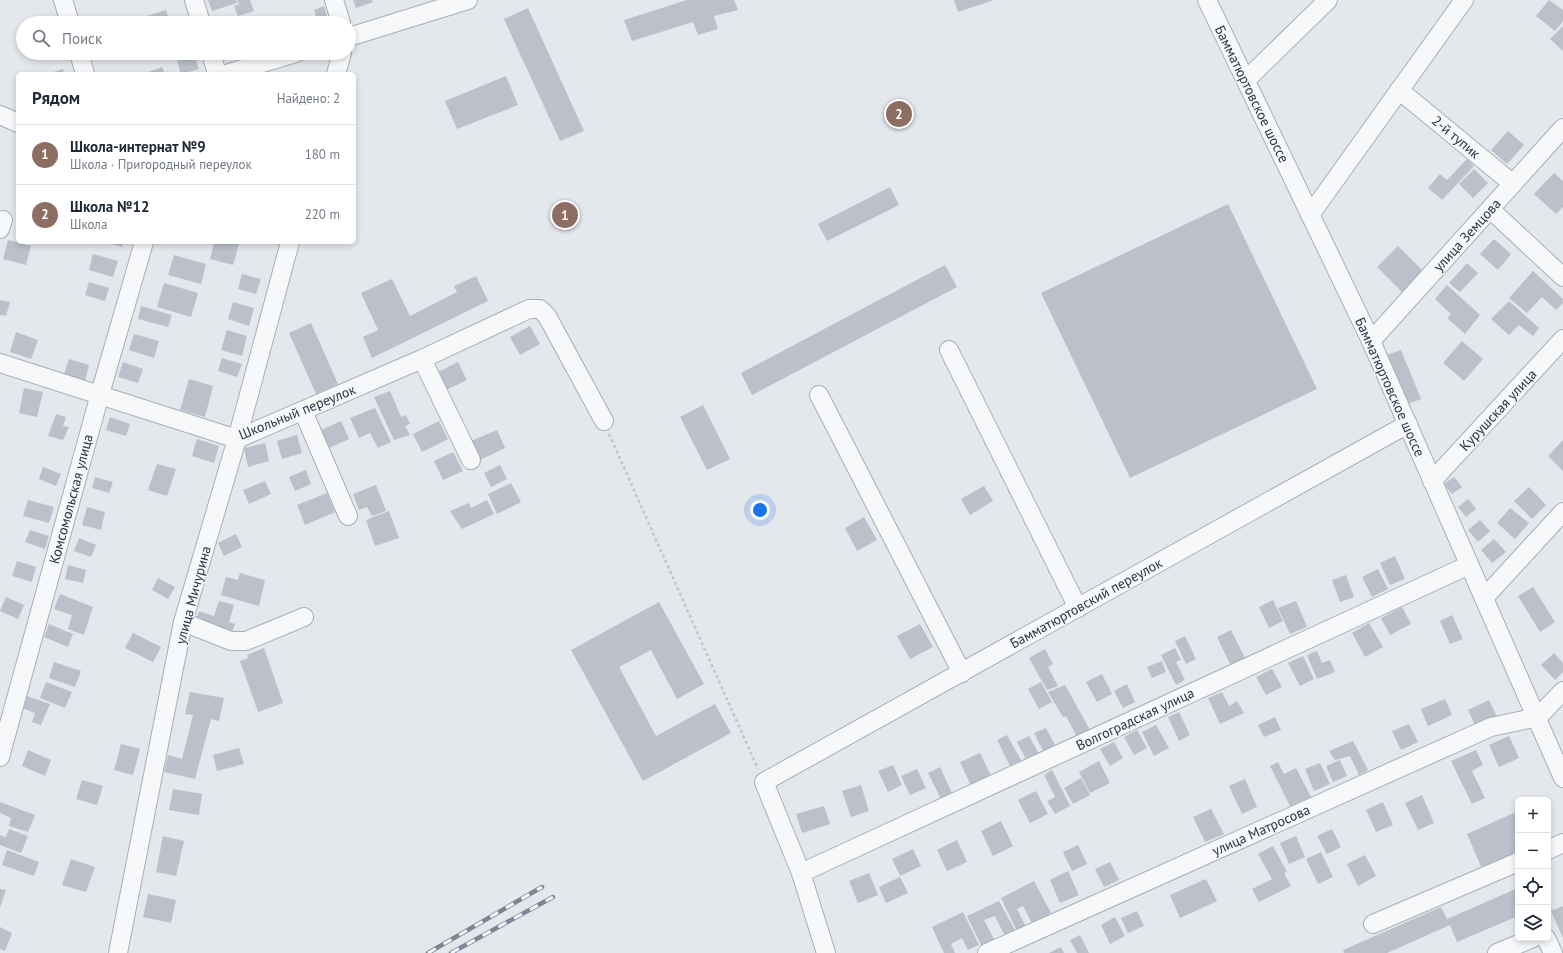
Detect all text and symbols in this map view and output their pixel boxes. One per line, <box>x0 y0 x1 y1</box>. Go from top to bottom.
search box <box>16 16 356 60</box>
street label: Бамматюртовское шоссе <box>1211 22 1293 166</box>
icon: search <box>30 27 52 49</box>
text: Поиск <box>62 29 102 48</box>
text: Рядом <box>32 87 80 109</box>
text: Найдено: 2 <box>277 90 340 107</box>
pin: 2 <box>886 99 912 129</box>
street label: 2-й тупик <box>1428 112 1484 163</box>
text: Школа-интернат №9 <box>70 137 206 156</box>
text: 1 <box>41 146 49 163</box>
text: 180 m <box>305 146 340 163</box>
text: Школа · Пригородный переулок <box>70 156 252 173</box>
street label: улица Земцова <box>1429 195 1505 275</box>
text: Школа №12 <box>70 197 150 216</box>
pin: 1 <box>552 200 578 230</box>
text: 2 <box>41 206 49 223</box>
text: 220 m <box>305 206 340 223</box>
text: Школа <box>70 216 107 233</box>
street label: Бамматюртовское шоссе <box>1351 315 1429 459</box>
street label: Курушская улица <box>1456 365 1541 455</box>
street label: Школьный переулок <box>236 380 358 444</box>
street label: Комсомольская улица <box>45 432 97 566</box>
your location <box>750 500 770 520</box>
street label: улица Мичурина <box>171 544 215 646</box>
street label: Бамматюртовский переулок <box>1007 553 1165 652</box>
street label: Волгоградская улица <box>1073 684 1197 754</box>
map controls <box>1515 797 1551 941</box>
button: + <box>1515 797 1551 833</box>
street label: улица Матросова <box>1209 800 1313 860</box>
button: − <box>1515 833 1551 869</box>
button: locate <box>1515 869 1551 905</box>
button: layers <box>1515 905 1551 941</box>

